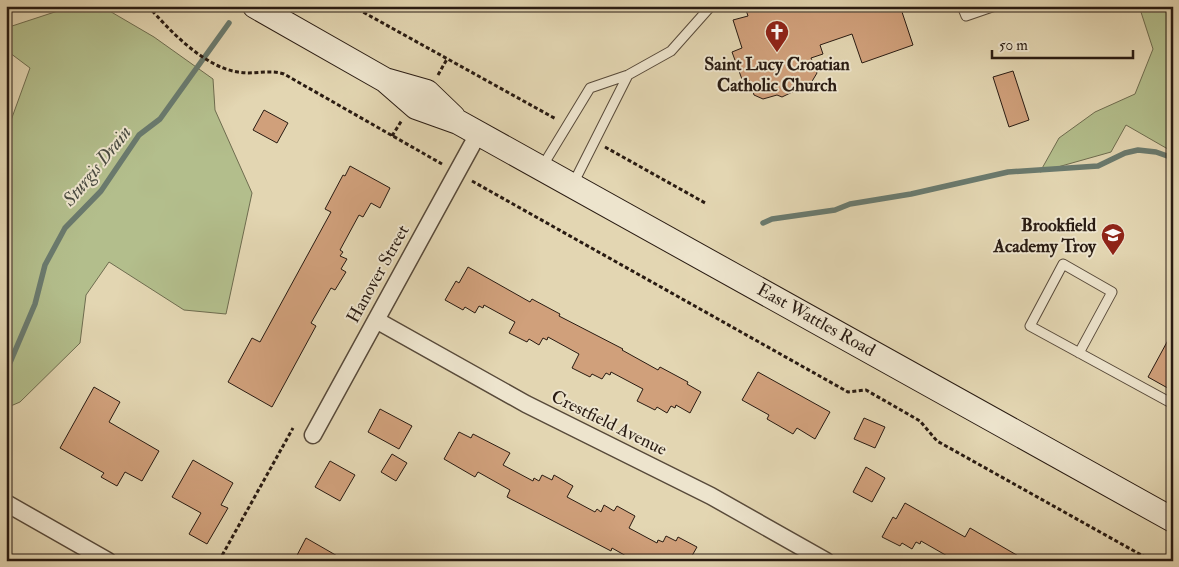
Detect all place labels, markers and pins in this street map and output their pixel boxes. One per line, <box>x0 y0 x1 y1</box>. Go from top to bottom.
church icon: Saint Lucy Croatian Catholic Church <box>764 19 790 53</box>
place label: Saint Lucy Croatian Catholic Church <box>704 53 850 97</box>
place label: Brookfield Academy Troy <box>993 214 1097 258</box>
school or university icon: Brookfield Academy Troy <box>1100 222 1126 256</box>

